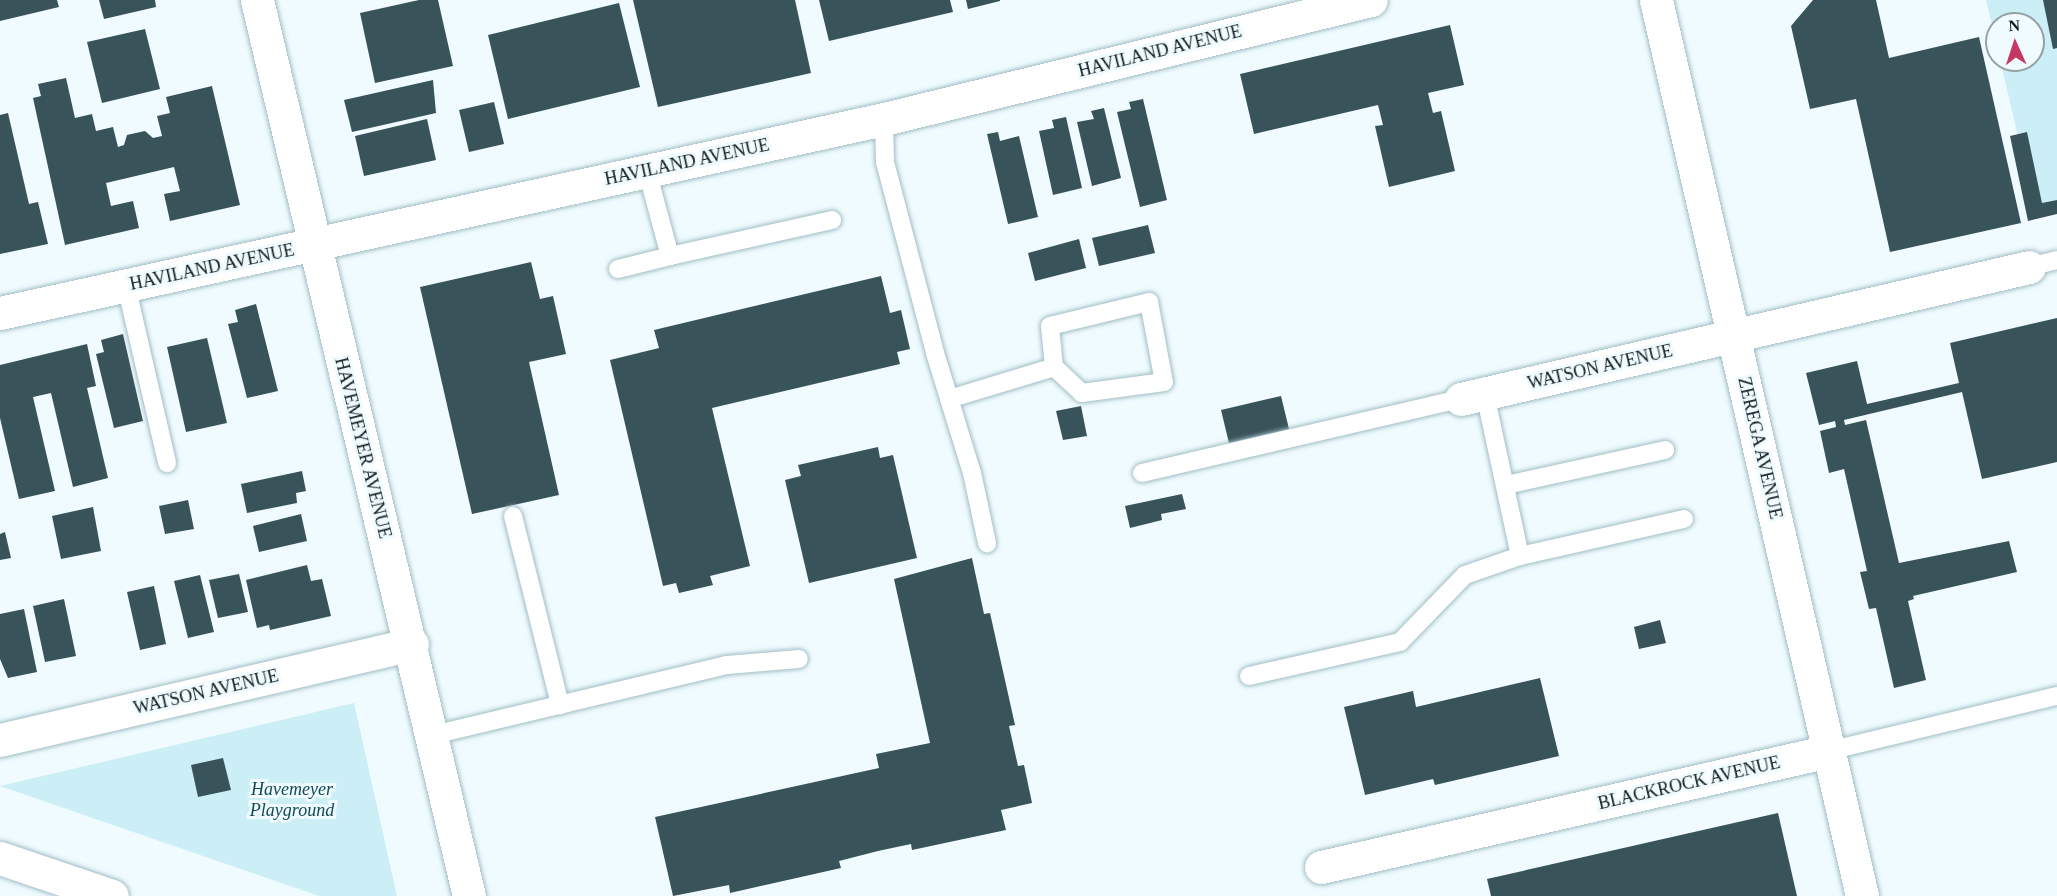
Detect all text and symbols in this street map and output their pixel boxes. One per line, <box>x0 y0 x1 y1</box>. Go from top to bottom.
north arrow <box>1985 12 2045 72</box>
text: N <box>2008 17 2020 34</box>
street label: HAVILAND AVENUE <box>1075 20 1245 82</box>
street label: HAVILAND AVENUE <box>602 134 772 190</box>
street label: HAVILAND AVENUE <box>127 239 297 295</box>
street label: WATSON AVENUE <box>1525 340 1675 394</box>
street label: HAVEMEYER AVENUE <box>330 355 396 541</box>
street label: ZEREGA AVENUE <box>1733 374 1787 522</box>
street label: WATSON AVENUE <box>131 665 281 719</box>
street label: BLACKROCK AVENUE <box>1595 751 1783 815</box>
park label: Havemeyer Playground <box>250 779 334 822</box>

